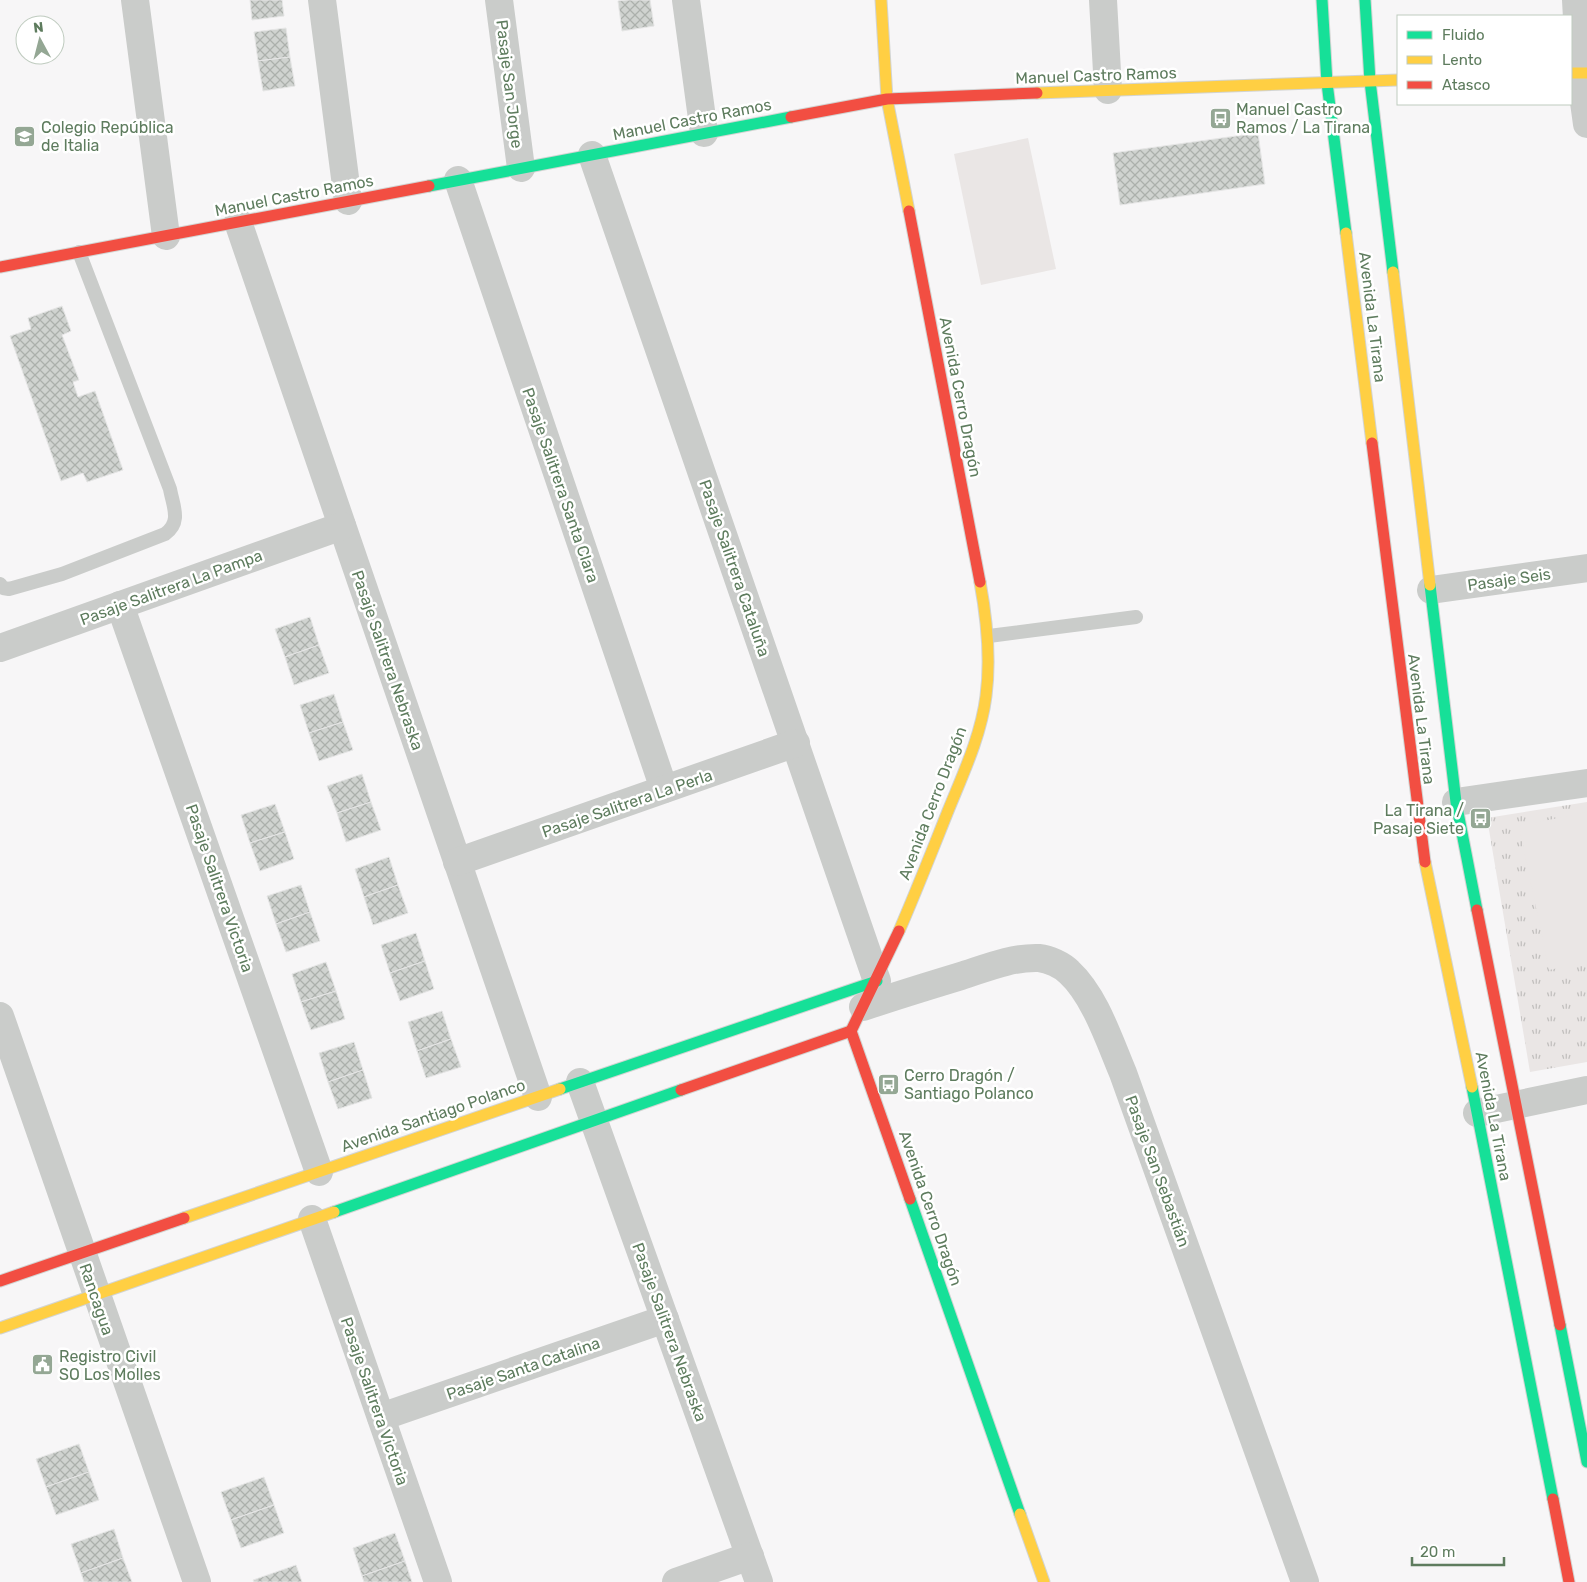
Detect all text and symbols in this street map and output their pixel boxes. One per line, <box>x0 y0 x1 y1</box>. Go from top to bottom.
north arrow <box>15 15 65 65</box>
legend <box>1397 15 1572 105</box>
text: N <box>32 19 45 37</box>
street label: Pasaje San Jorge <box>492 19 527 149</box>
text: Fluido <box>1442 26 1485 44</box>
text: Lento <box>1442 51 1482 69</box>
street label: Manuel Castro Ramos <box>1015 63 1177 88</box>
text: Atasco <box>1442 76 1490 94</box>
street label: Manuel Castro Ramos <box>611 95 773 144</box>
place label: Manuel Castro Ramos / La Tirana <box>1236 100 1370 137</box>
bus stop icon: Manuel Castro Ramos / La Tirana <box>1208 106 1232 130</box>
place label: Colegio República de Italia <box>41 118 174 155</box>
school or university icon: Colegio República de Italia <box>13 124 37 148</box>
street label: Manuel Castro Ramos <box>213 171 375 220</box>
street label: Avenida La Tirana <box>1355 251 1390 383</box>
street label: Avenida Cerro Dragón <box>936 315 985 479</box>
street label: Pasaje Salitrera Santa Clara <box>518 385 603 585</box>
street label: Pasaje Salitrera Cataluña <box>695 477 774 659</box>
street label: Pasaje Salitrera La Pampa <box>77 546 265 629</box>
street label: Pasaje Seis <box>1466 564 1552 595</box>
street label: Pasaje Salitrera Nebraska <box>348 568 427 753</box>
street label: Avenida La Tirana <box>1404 653 1439 785</box>
street label: Avenida Cerro Dragón <box>894 724 970 882</box>
street label: Pasaje Salitrera La Perla <box>539 765 715 842</box>
place label: La Tirana / Pasaje Siete <box>1373 801 1464 838</box>
street label: Pasaje Salitrera Victoria <box>182 802 257 975</box>
bus stop icon: La Tirana / Pasaje Siete <box>1468 807 1492 831</box>
street label: Avenida La Tirana <box>1472 1050 1515 1182</box>
place label: Cerro Dragón / Santiago Polanco <box>904 1066 1034 1103</box>
bus stop icon: Cerro Dragón / Santiago Polanco <box>876 1072 900 1096</box>
street label: Avenida Santiago Polanco <box>339 1075 528 1156</box>
street label: Pasaje San Sebastián <box>1121 1093 1194 1249</box>
street label: Avenida Cerro Dragón <box>895 1128 966 1288</box>
street label: Pasaje Salitrera Nebraska <box>628 1240 711 1424</box>
street label: Rancagua <box>75 1261 118 1338</box>
street label: Pasaje Salitrera Victoria <box>337 1315 412 1488</box>
street label: Pasaje Santa Catalina <box>444 1333 602 1404</box>
place label: Registro Civil SO Los Molles <box>59 1347 161 1384</box>
public building icon: Registro Civil SO Los Molles <box>31 1353 55 1377</box>
scale bar <box>1412 1534 1504 1566</box>
text: 20 m <box>1420 1543 1455 1561</box>

